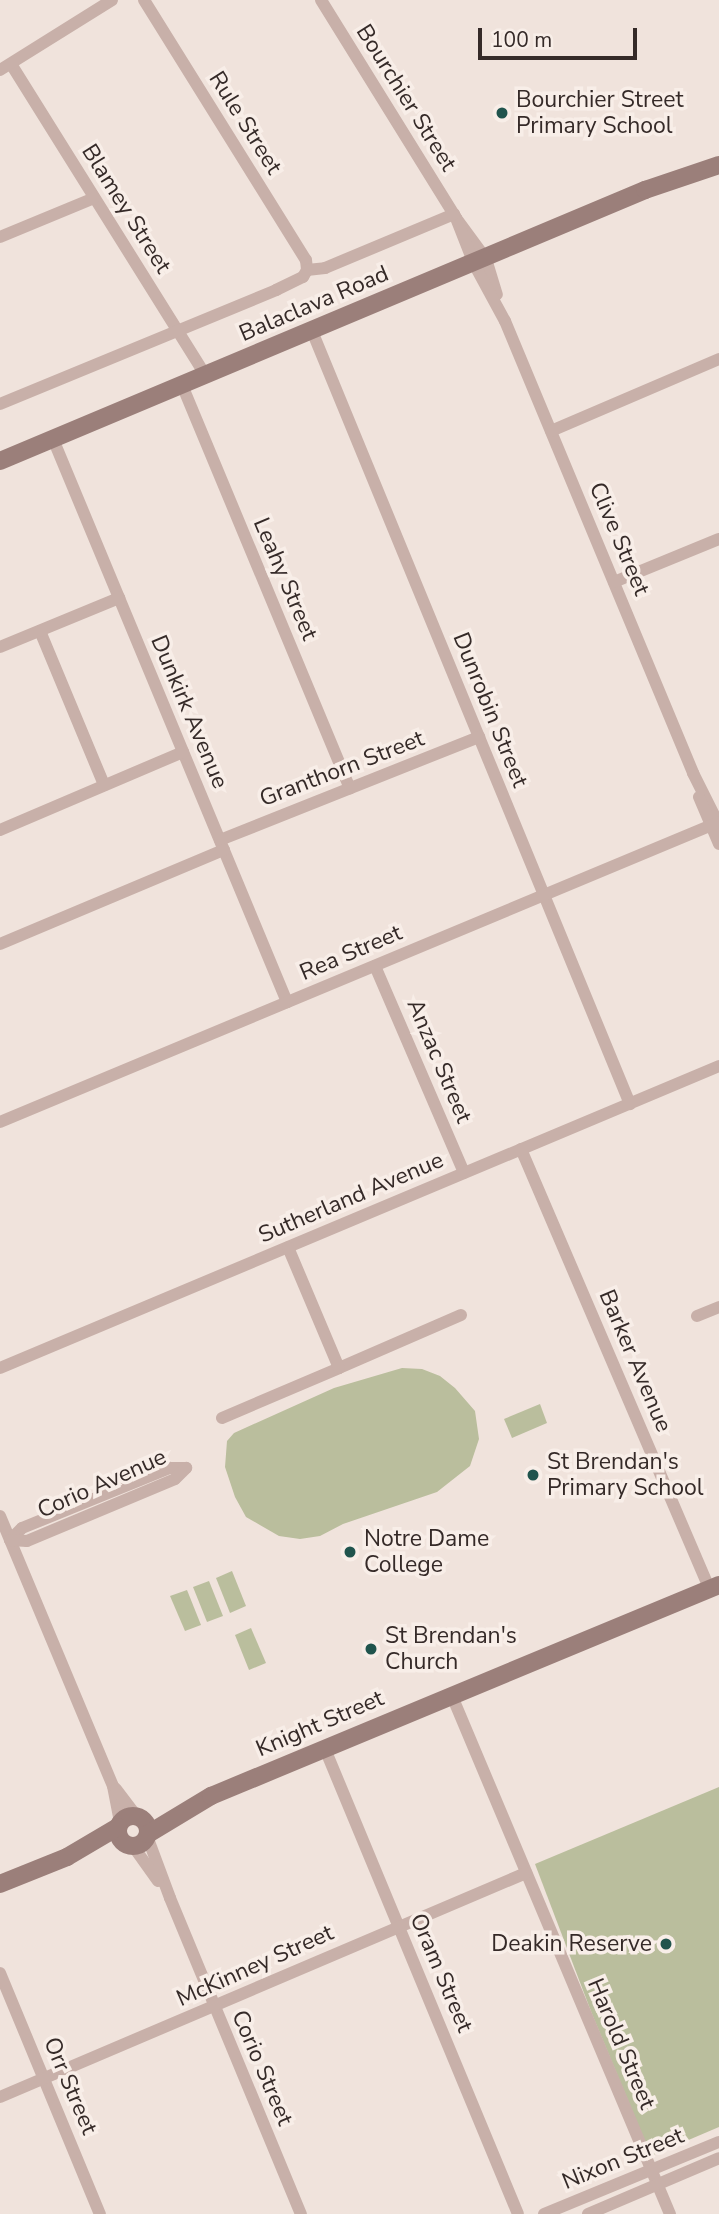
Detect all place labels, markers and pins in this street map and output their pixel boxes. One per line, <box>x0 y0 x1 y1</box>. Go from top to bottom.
place label: Bourchier Street Primary School <box>516 86 684 140</box>
marker: Bourchier Street Primary School <box>494 105 510 121</box>
place label: St Brendan's Primary School <box>547 1448 704 1502</box>
marker: St Brendan's Primary School <box>525 1467 541 1483</box>
place label: Notre Dame College <box>364 1525 489 1579</box>
marker: Notre Dame College <box>342 1544 358 1560</box>
place label: St Brendan's Church <box>385 1622 517 1676</box>
marker: St Brendan's Church <box>363 1641 379 1657</box>
place label: Deakin Reserve <box>491 1930 652 1958</box>
marker: Deakin Reserve <box>658 1936 674 1952</box>

